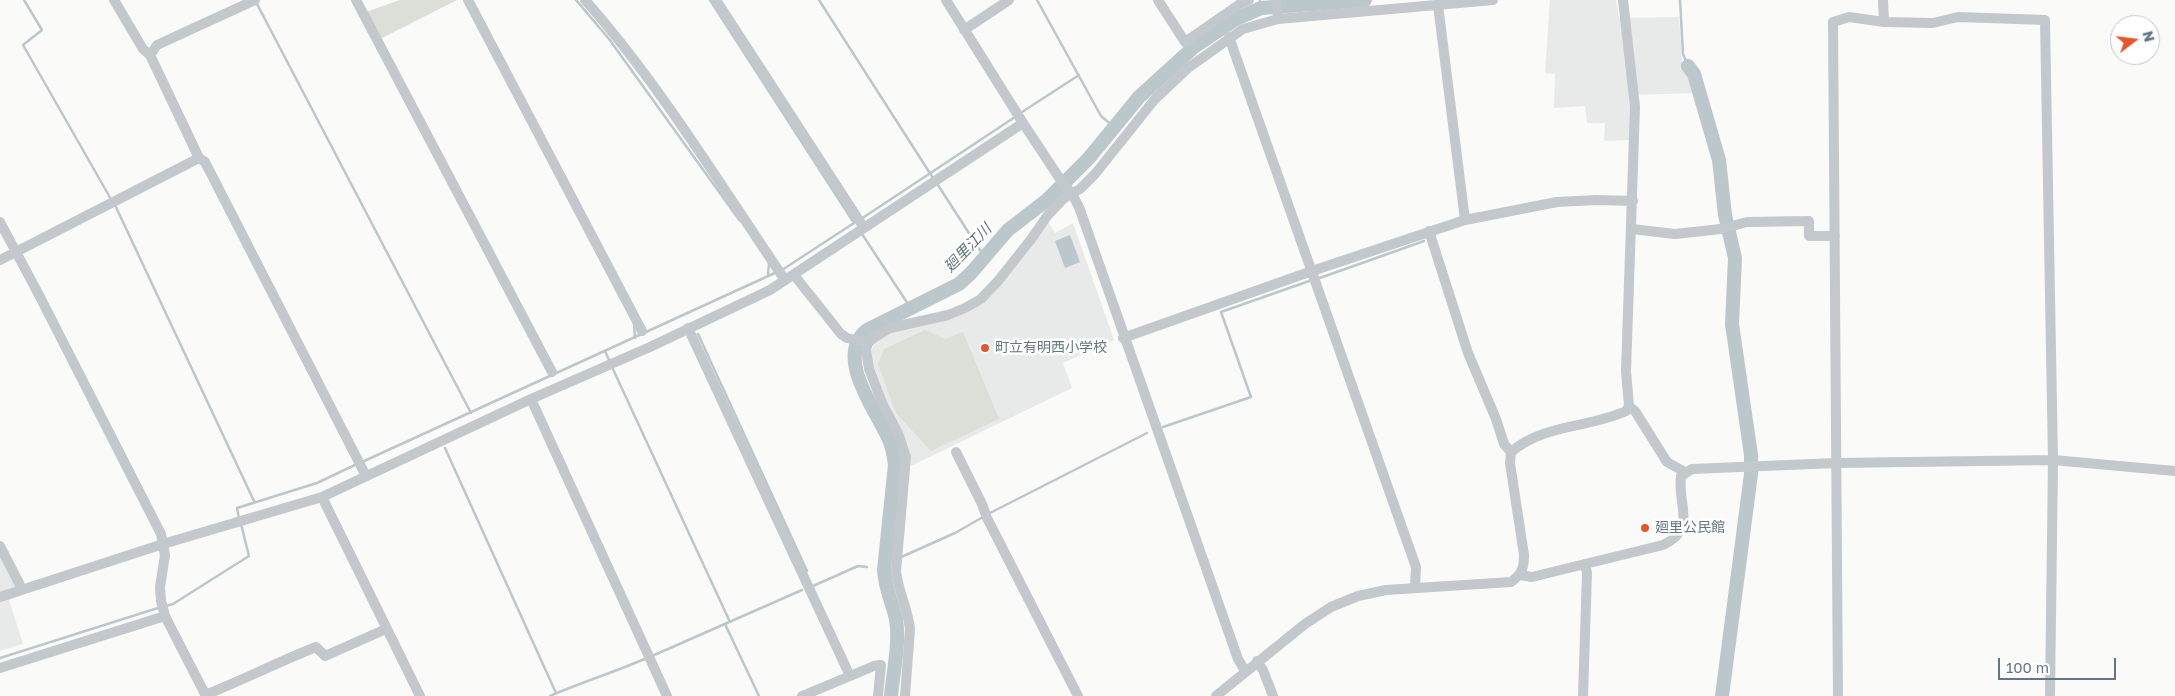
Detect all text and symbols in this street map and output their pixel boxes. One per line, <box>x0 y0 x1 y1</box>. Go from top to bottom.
north arrow <box>2110 15 2160 65</box>
text: N <box>2139 29 2159 44</box>
water label: 廻里江川 <box>941 220 995 276</box>
place label: 町立有明西小学校 <box>995 340 1107 356</box>
marker: 町立有明西小学校 <box>979 342 991 354</box>
place label: 廻里公民館 <box>1655 520 1725 536</box>
marker: 廻里公民館 <box>1639 522 1651 534</box>
scale bar <box>2000 648 2118 680</box>
text: 100 m <box>2006 658 2049 676</box>

